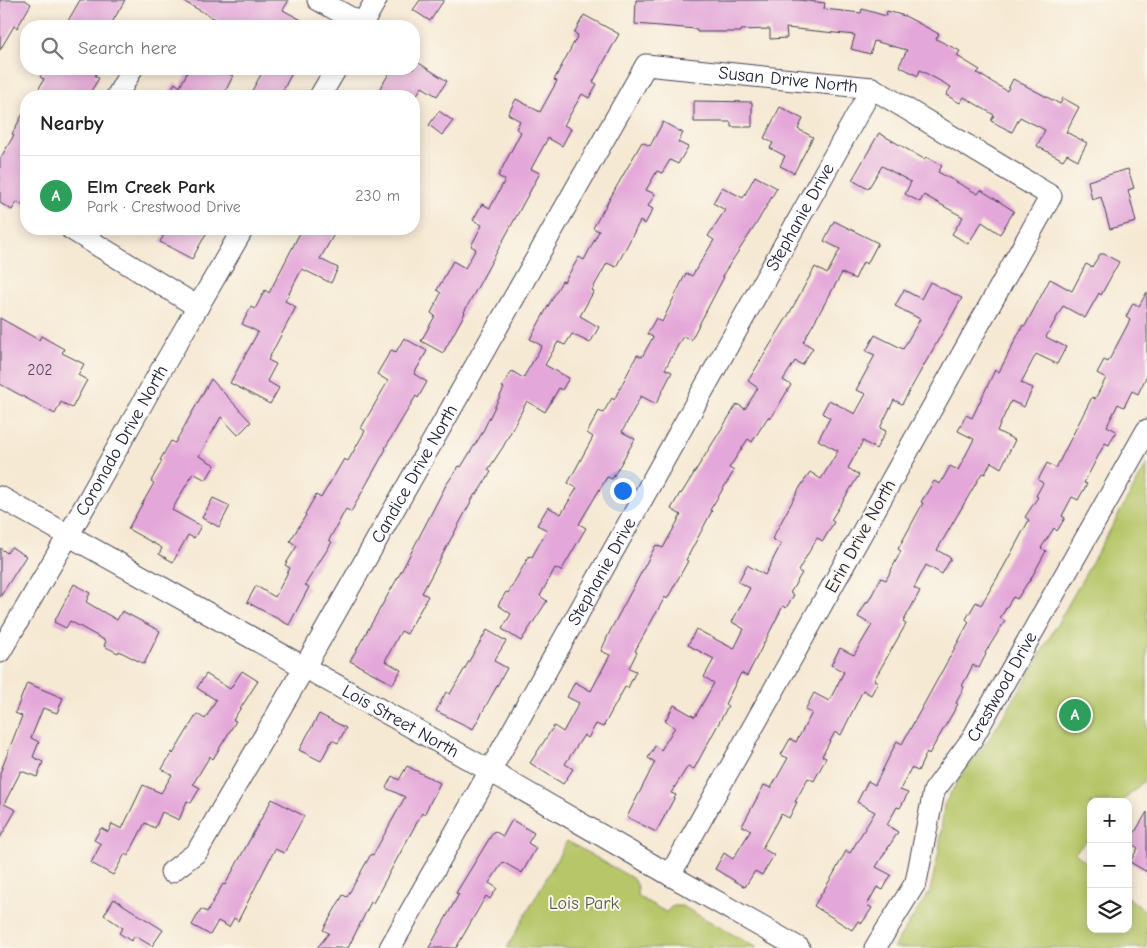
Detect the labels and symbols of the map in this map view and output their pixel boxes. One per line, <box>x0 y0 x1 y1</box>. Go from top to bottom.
street label: Susan Drive North <box>718 62 859 98</box>
street label: Stephanie Drive <box>762 160 839 275</box>
house number: 202 <box>28 361 52 379</box>
street label: Coronado Drive North <box>71 362 173 520</box>
street label: Candice Drive North <box>367 401 462 547</box>
street label: Erin Drive North <box>821 476 900 596</box>
your location <box>610 478 636 504</box>
street label: Stephanie Drive <box>564 514 641 629</box>
street label: Crestwood Drive <box>963 628 1042 746</box>
street label: Lois Street North <box>338 680 462 762</box>
pin: A <box>1059 696 1091 734</box>
park label: Lois Park <box>549 893 619 914</box>

